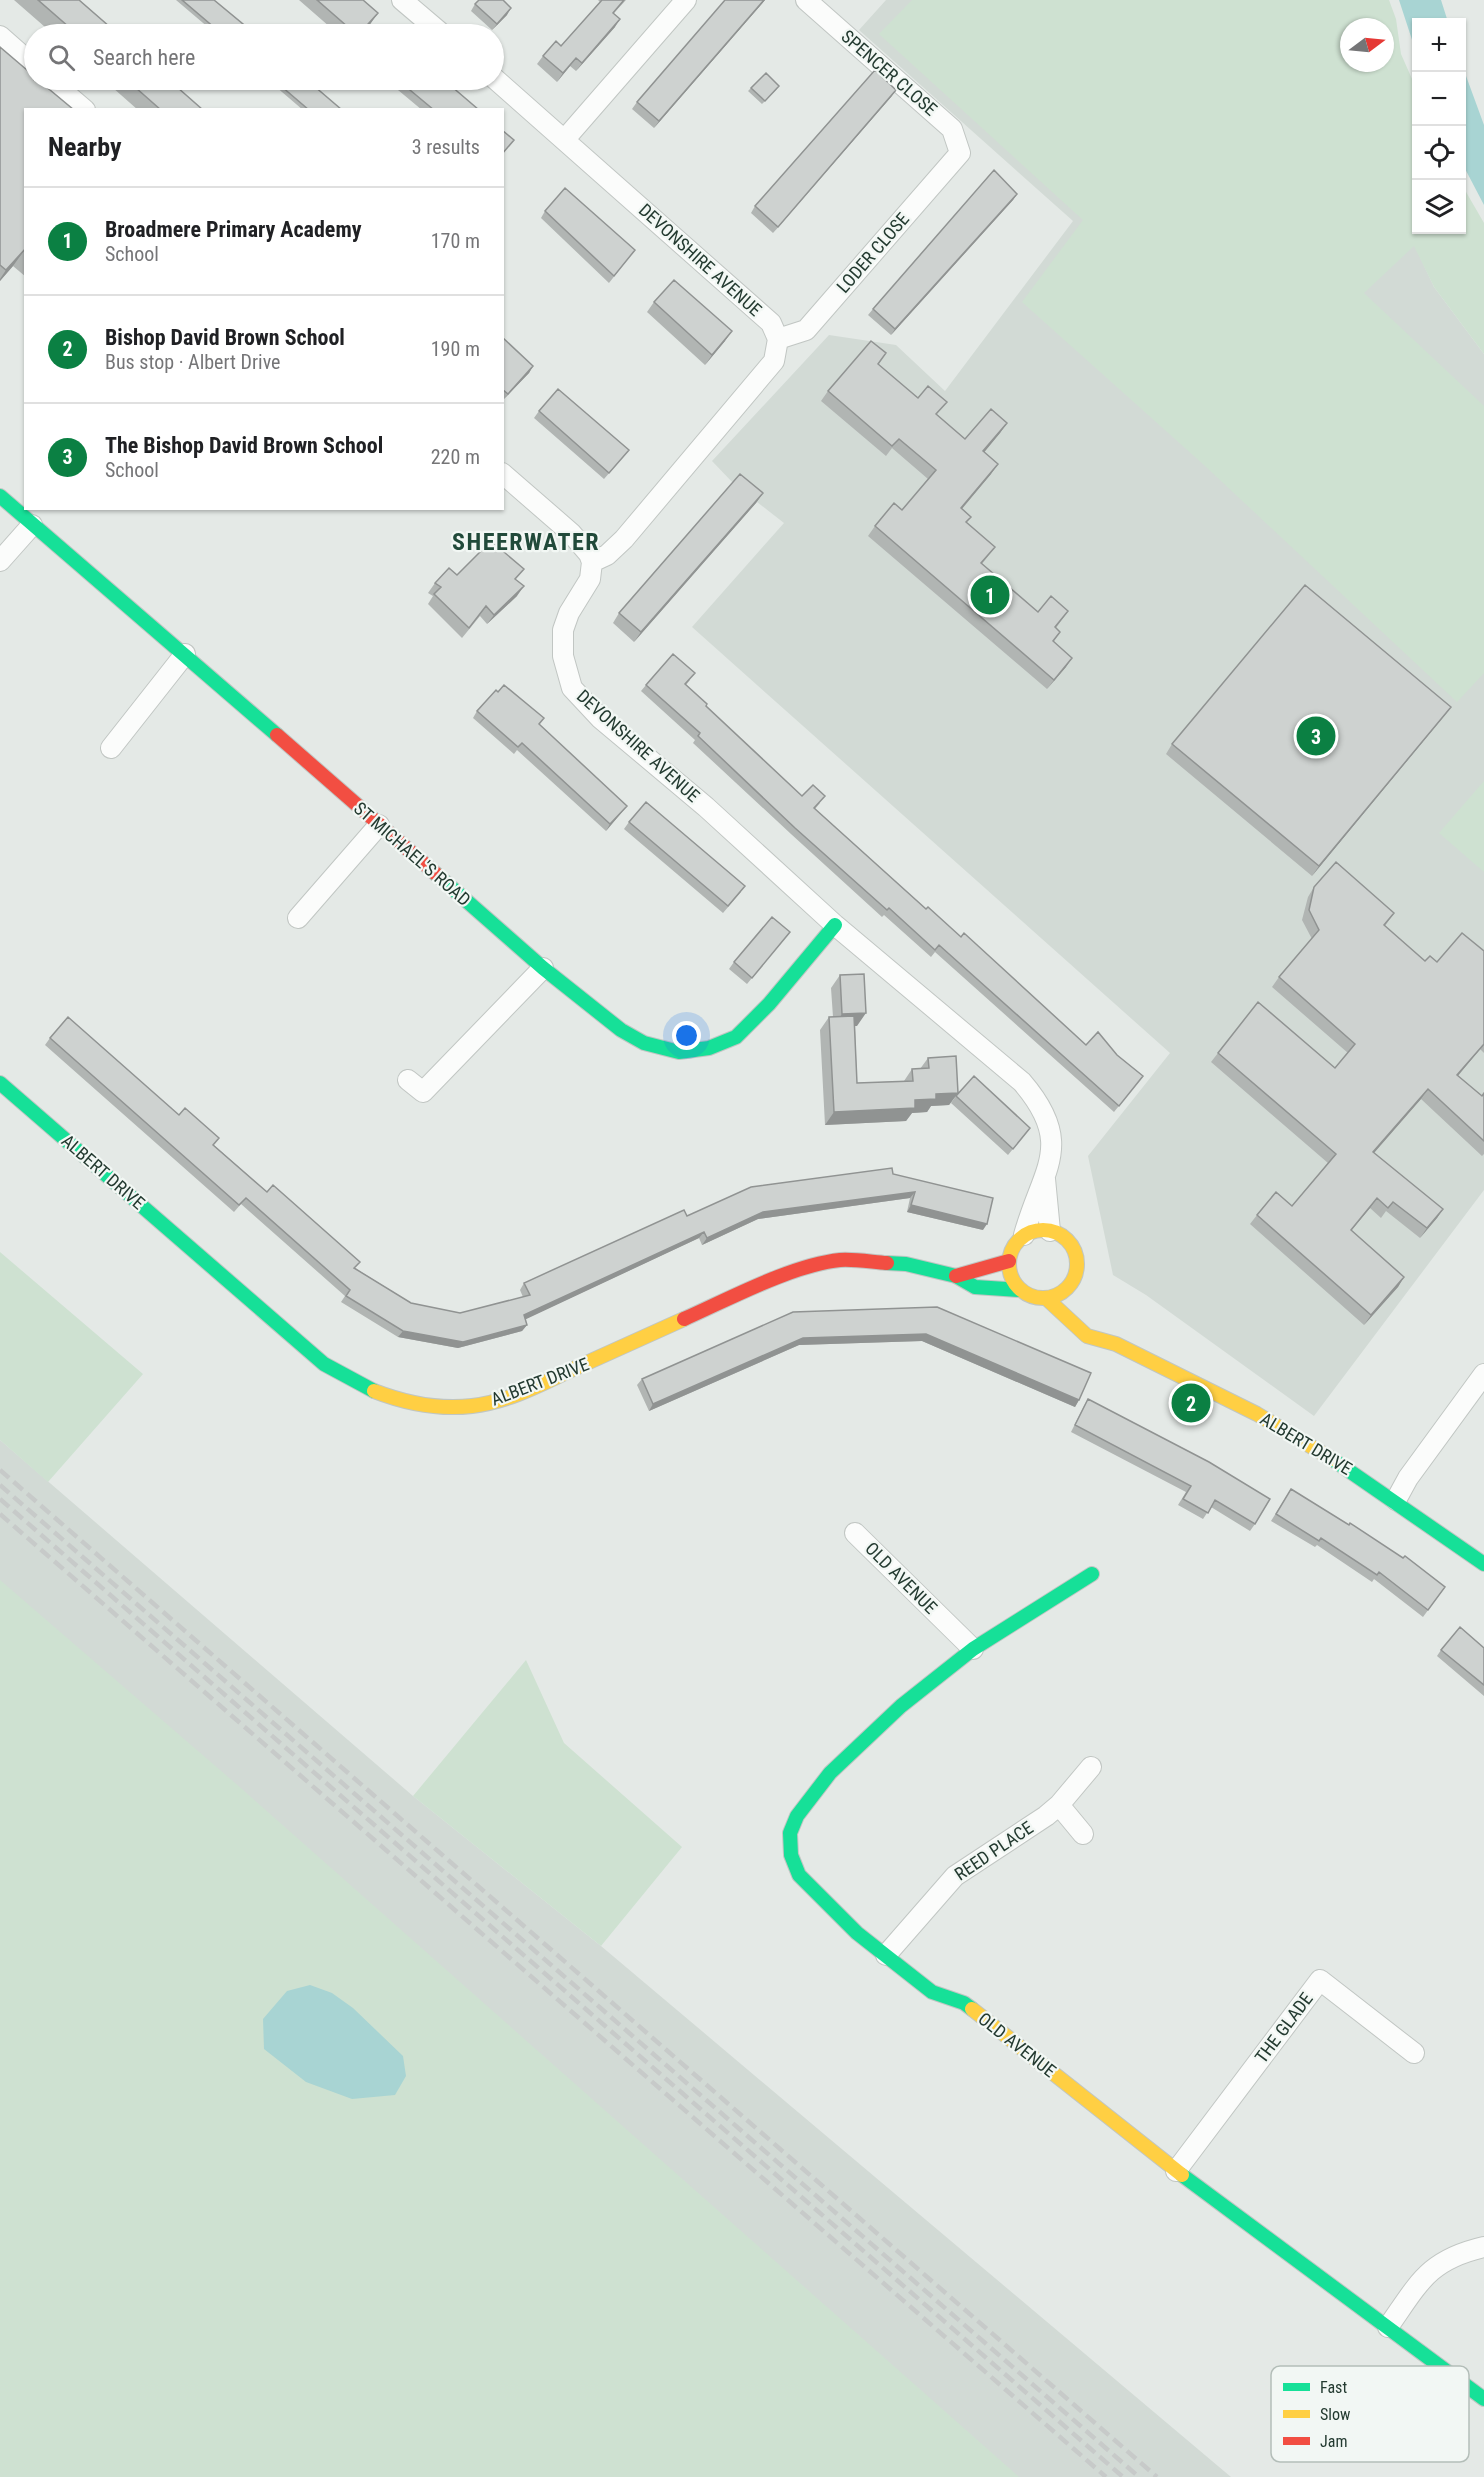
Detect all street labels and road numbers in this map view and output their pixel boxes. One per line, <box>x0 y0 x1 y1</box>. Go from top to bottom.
street label: SPENCER CLOSE <box>837 25 941 120</box>
street label: DEVONSHIRE AVENUE <box>635 199 766 320</box>
street label: LODER CLOSE <box>832 208 913 297</box>
street label: DEVONSHIRE AVENUE <box>573 685 704 806</box>
street label: ST MICHAEL'S ROAD <box>350 797 475 910</box>
street label: ALBERT DRIVE <box>58 1130 149 1213</box>
street label: ALBERT DRIVE <box>488 1353 592 1410</box>
street label: ALBERT DRIVE <box>1257 1408 1356 1479</box>
street label: OLD AVENUE <box>861 1537 942 1618</box>
street label: REED PLACE <box>951 1817 1037 1884</box>
street label: THE GLADE <box>1250 1988 1317 2067</box>
street label: OLD AVENUE <box>974 2008 1060 2081</box>

